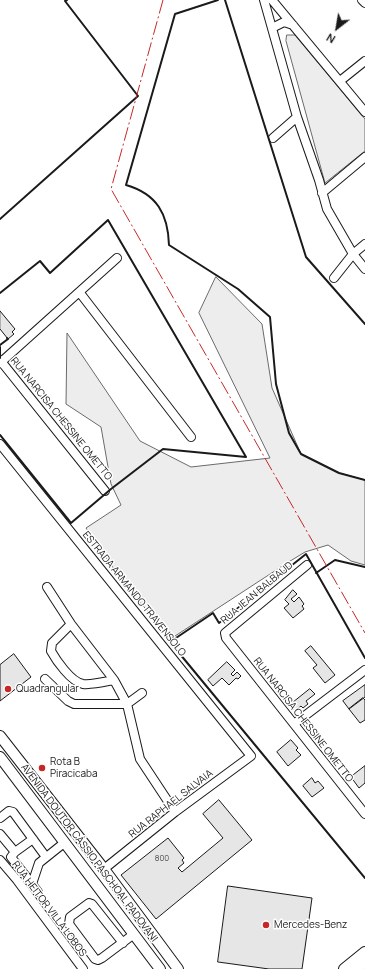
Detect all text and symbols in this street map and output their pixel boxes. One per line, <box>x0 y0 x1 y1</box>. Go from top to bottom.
north arrow <box>317 8 357 48</box>
text: N <box>323 30 338 47</box>
street label: RUA NARCISA CHESSINE OMETTO <box>8 355 114 483</box>
street label: ESTRADA ARMANDO TRAVENSOLO <box>80 529 188 659</box>
street label: RUA JEAN BALBAUD <box>219 559 295 627</box>
street label: RUA NARCISA CHESSINE OMETTO <box>251 655 355 785</box>
place label: Quadrangular <box>16 683 79 695</box>
marker: Quadrangular <box>3 684 13 694</box>
place label: Rota B Piracicaba <box>50 756 98 780</box>
street label: AVENIDA DOUTOR CÁSSIO PASCHOAL PADOVANI <box>18 762 160 944</box>
marker: Rota B Piracicaba <box>37 763 47 773</box>
street label: RUA RAPHAEL SALVAIA <box>127 768 215 840</box>
house number: 800 <box>155 854 169 864</box>
street label: RUA HEITOR VILLA LOBOS <box>9 859 89 959</box>
place label: Mercedes-Benz <box>274 919 347 931</box>
marker: Mercedes-Benz <box>261 920 271 930</box>

